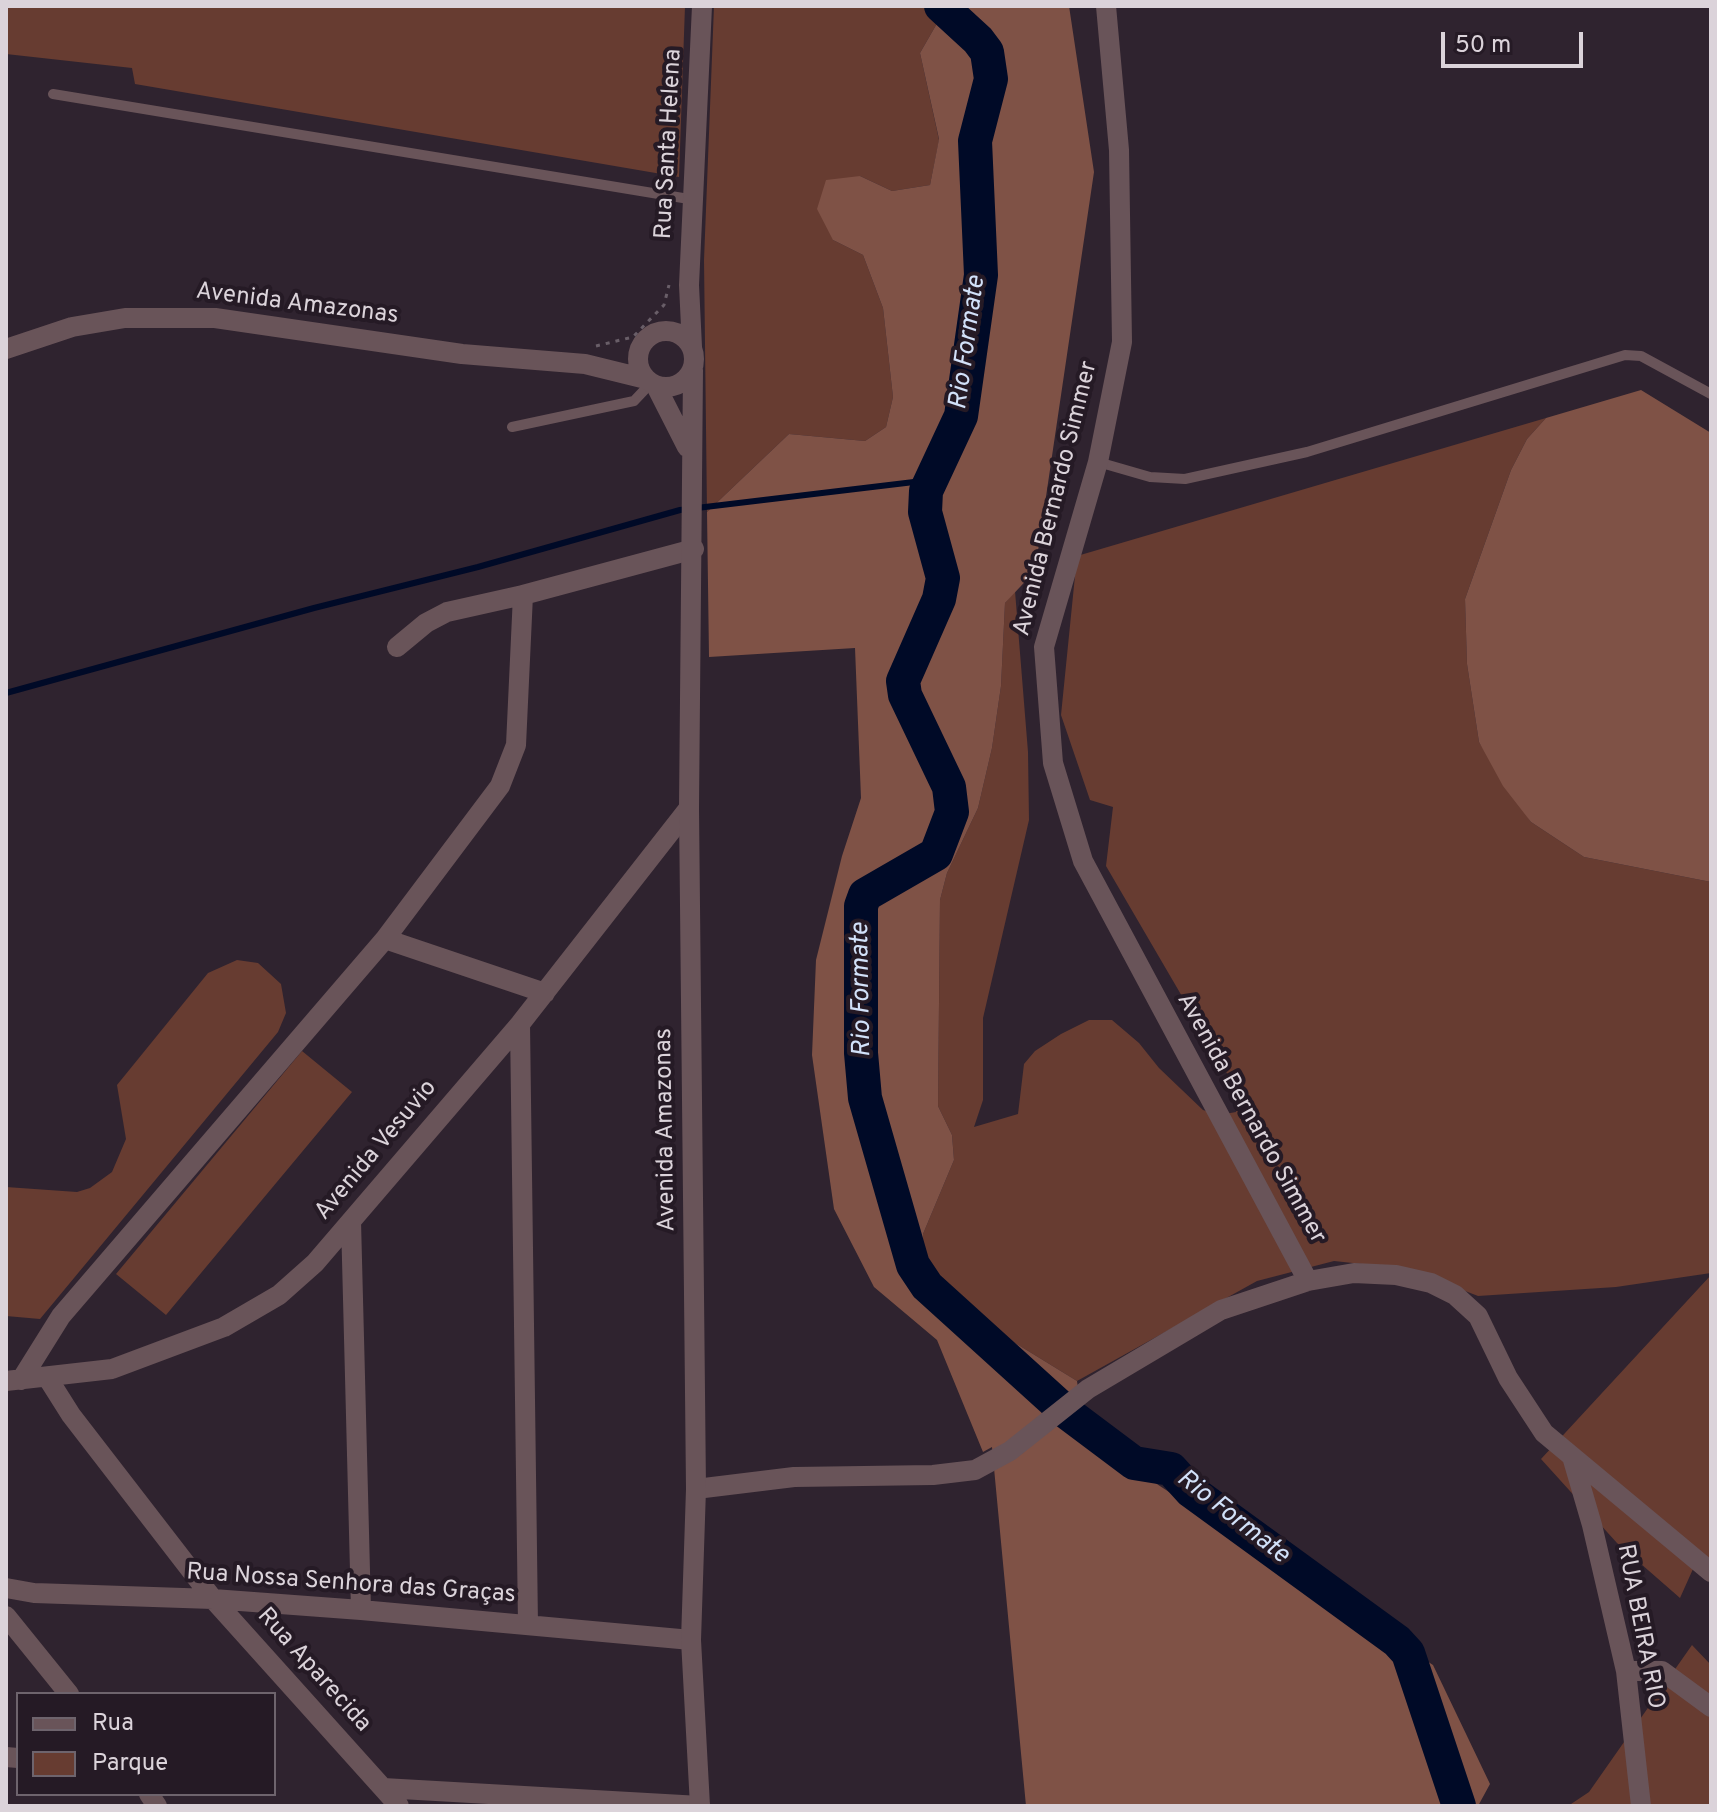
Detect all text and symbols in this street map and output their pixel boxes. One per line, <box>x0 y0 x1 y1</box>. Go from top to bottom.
scale bar <box>1445 16 1587 66</box>
text: 50 m <box>1455 31 1511 61</box>
street label: Rua Santa Helena <box>651 48 689 240</box>
water label: Rio Formate <box>944 274 994 412</box>
street label: Avenida Amazonas <box>194 278 400 332</box>
street label: Avenida Bernardo Simmer <box>1009 359 1105 639</box>
water label: Rio Formate <box>846 922 880 1058</box>
street label: Avenida Bernardo Simmer <box>1169 989 1331 1249</box>
street label: Avenida Amazonas <box>651 1028 683 1232</box>
street label: Avenida Vesuvio <box>310 1075 444 1227</box>
water label: Rio Formate <box>1169 1464 1295 1572</box>
street label: RUA BEIRA RIO <box>1609 1542 1669 1712</box>
street label: Rua Nossa Senhora das Graças <box>185 1559 517 1611</box>
street label: Rua Aparecida <box>250 1603 376 1739</box>
legend <box>16 1692 276 1796</box>
text: Rua <box>92 1709 134 1739</box>
text: Parque <box>92 1749 168 1779</box>

